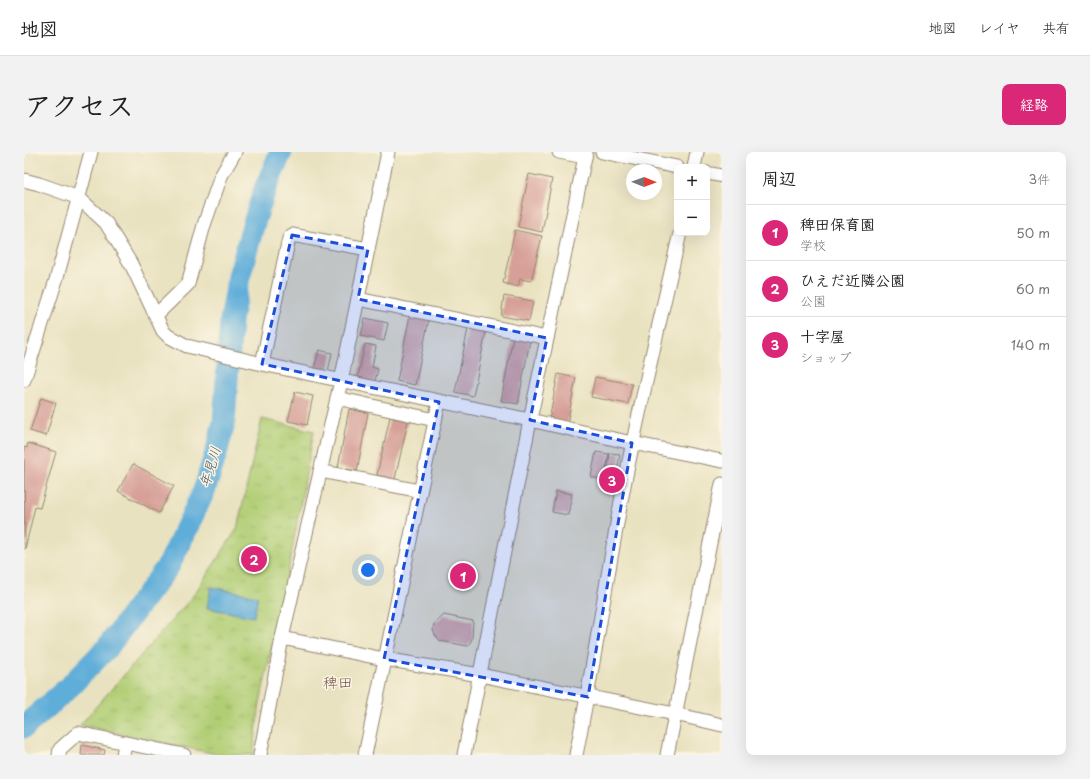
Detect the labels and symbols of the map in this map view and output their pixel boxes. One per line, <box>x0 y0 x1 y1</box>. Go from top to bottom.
north arrow <box>626 164 662 200</box>
water label: 年見川 <box>193 444 226 490</box>
pin: 3 <box>599 465 625 495</box>
pin: 2 <box>241 544 267 574</box>
your location <box>358 560 378 580</box>
pin: 1 <box>450 561 476 591</box>
district label: 稗田 <box>323 670 353 693</box>

